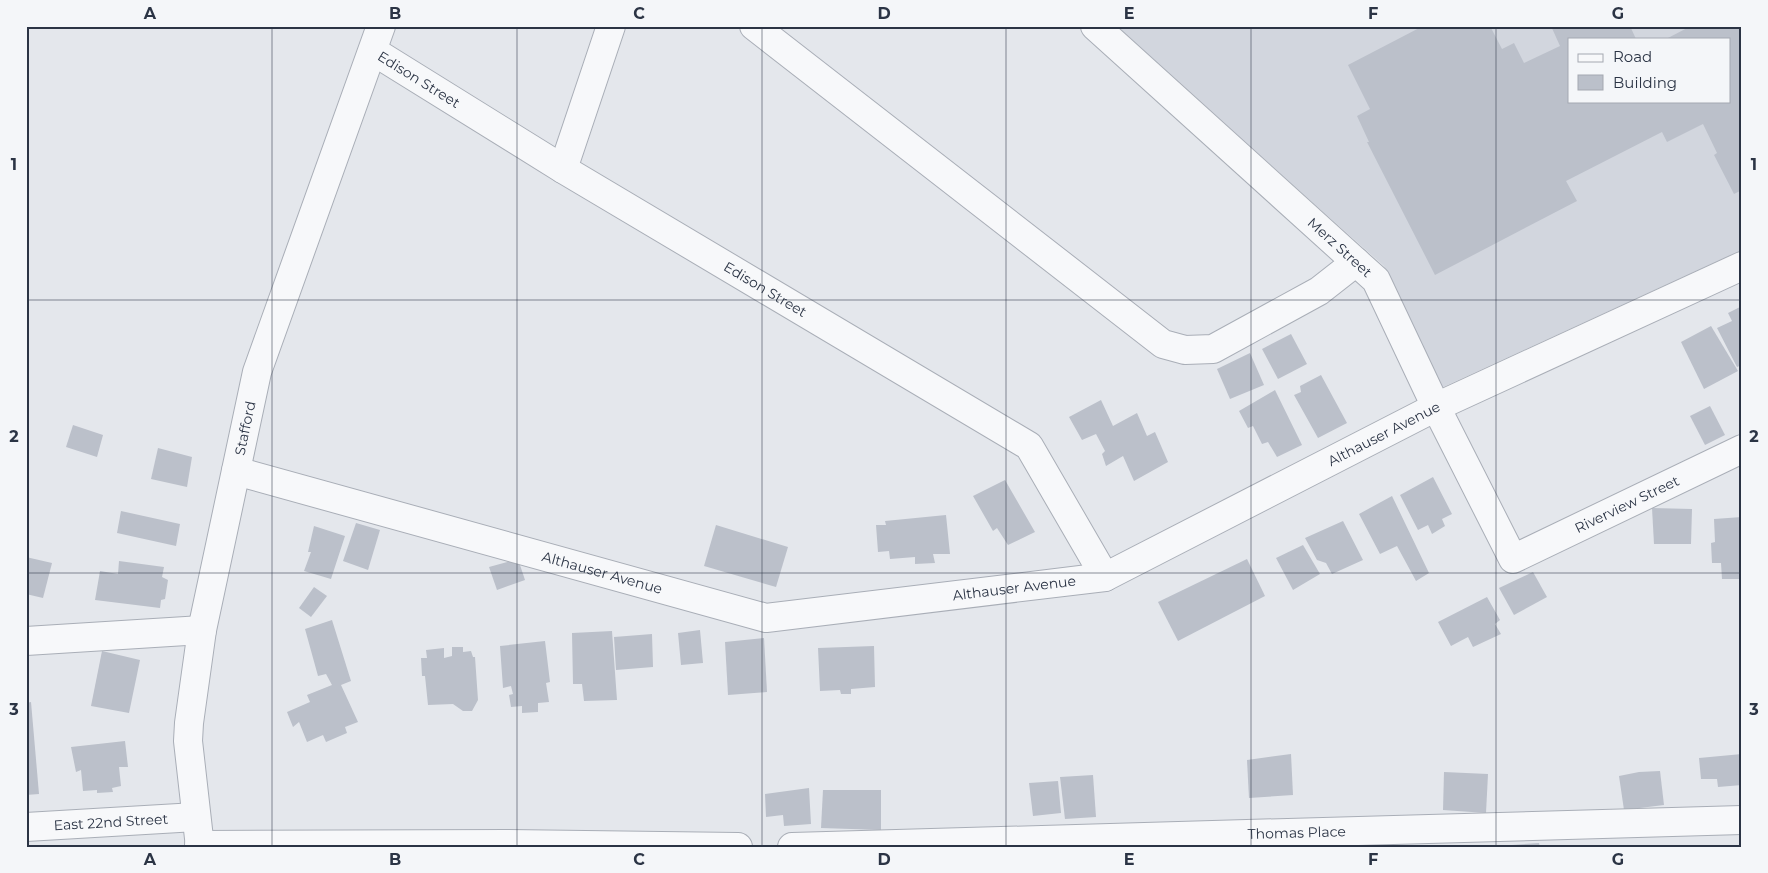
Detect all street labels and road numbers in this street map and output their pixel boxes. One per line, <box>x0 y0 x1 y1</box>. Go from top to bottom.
street label: Edison Street <box>374 47 464 112</box>
street label: Merz Street <box>1304 214 1376 281</box>
street label: Edison Street <box>720 258 810 321</box>
street label: Althauser Avenue <box>1325 397 1443 470</box>
street label: Stafford <box>230 399 260 457</box>
street label: Riverview Street <box>1572 471 1682 537</box>
street label: Althauser Avenue <box>540 547 664 598</box>
street label: Althauser Avenue <box>952 572 1077 604</box>
street label: East 22nd Street <box>53 810 169 834</box>
street label: Thomas Place <box>1247 822 1346 843</box>

